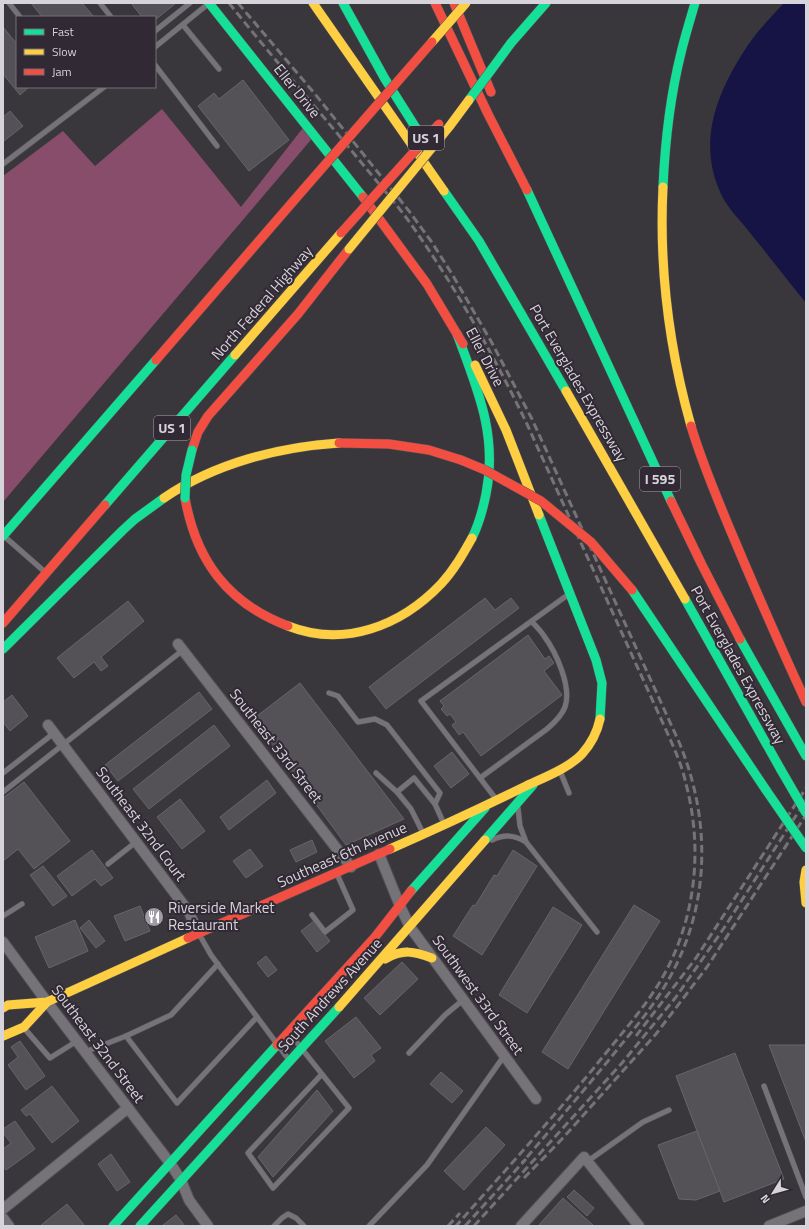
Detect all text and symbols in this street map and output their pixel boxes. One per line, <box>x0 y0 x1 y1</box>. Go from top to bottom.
legend <box>16 16 156 88</box>
text: Fast <box>52 22 75 41</box>
text: Slow <box>52 42 77 61</box>
street label: Eller Drive <box>268 59 326 123</box>
text: Jam <box>52 62 72 81</box>
road number: US 1 <box>408 126 444 150</box>
street label: North Federal Highway <box>205 240 318 365</box>
street label: Port Everglades Expressway <box>524 300 633 466</box>
street label: Eller Drive <box>460 323 511 390</box>
road number: US 1 <box>154 416 190 440</box>
road number: I 595 <box>640 467 680 491</box>
street label: Port Everglades Expressway <box>685 581 792 748</box>
street label: Southeast 33rd Street <box>224 684 329 808</box>
street label: Southeast 32nd Court <box>91 762 193 886</box>
street label: Southeast 6th Avenue <box>273 816 410 894</box>
place label: Riverside Market Restaurant <box>168 896 275 936</box>
restaurant icon: Riverside Market Restaurant <box>143 906 165 928</box>
street label: Southwest 33rd Street <box>427 930 530 1060</box>
street label: South Andrews Avenue <box>272 932 387 1057</box>
street label: Southeast 32nd Street <box>46 980 151 1108</box>
north arrow <box>753 1173 793 1213</box>
text: N <box>756 1191 774 1207</box>

